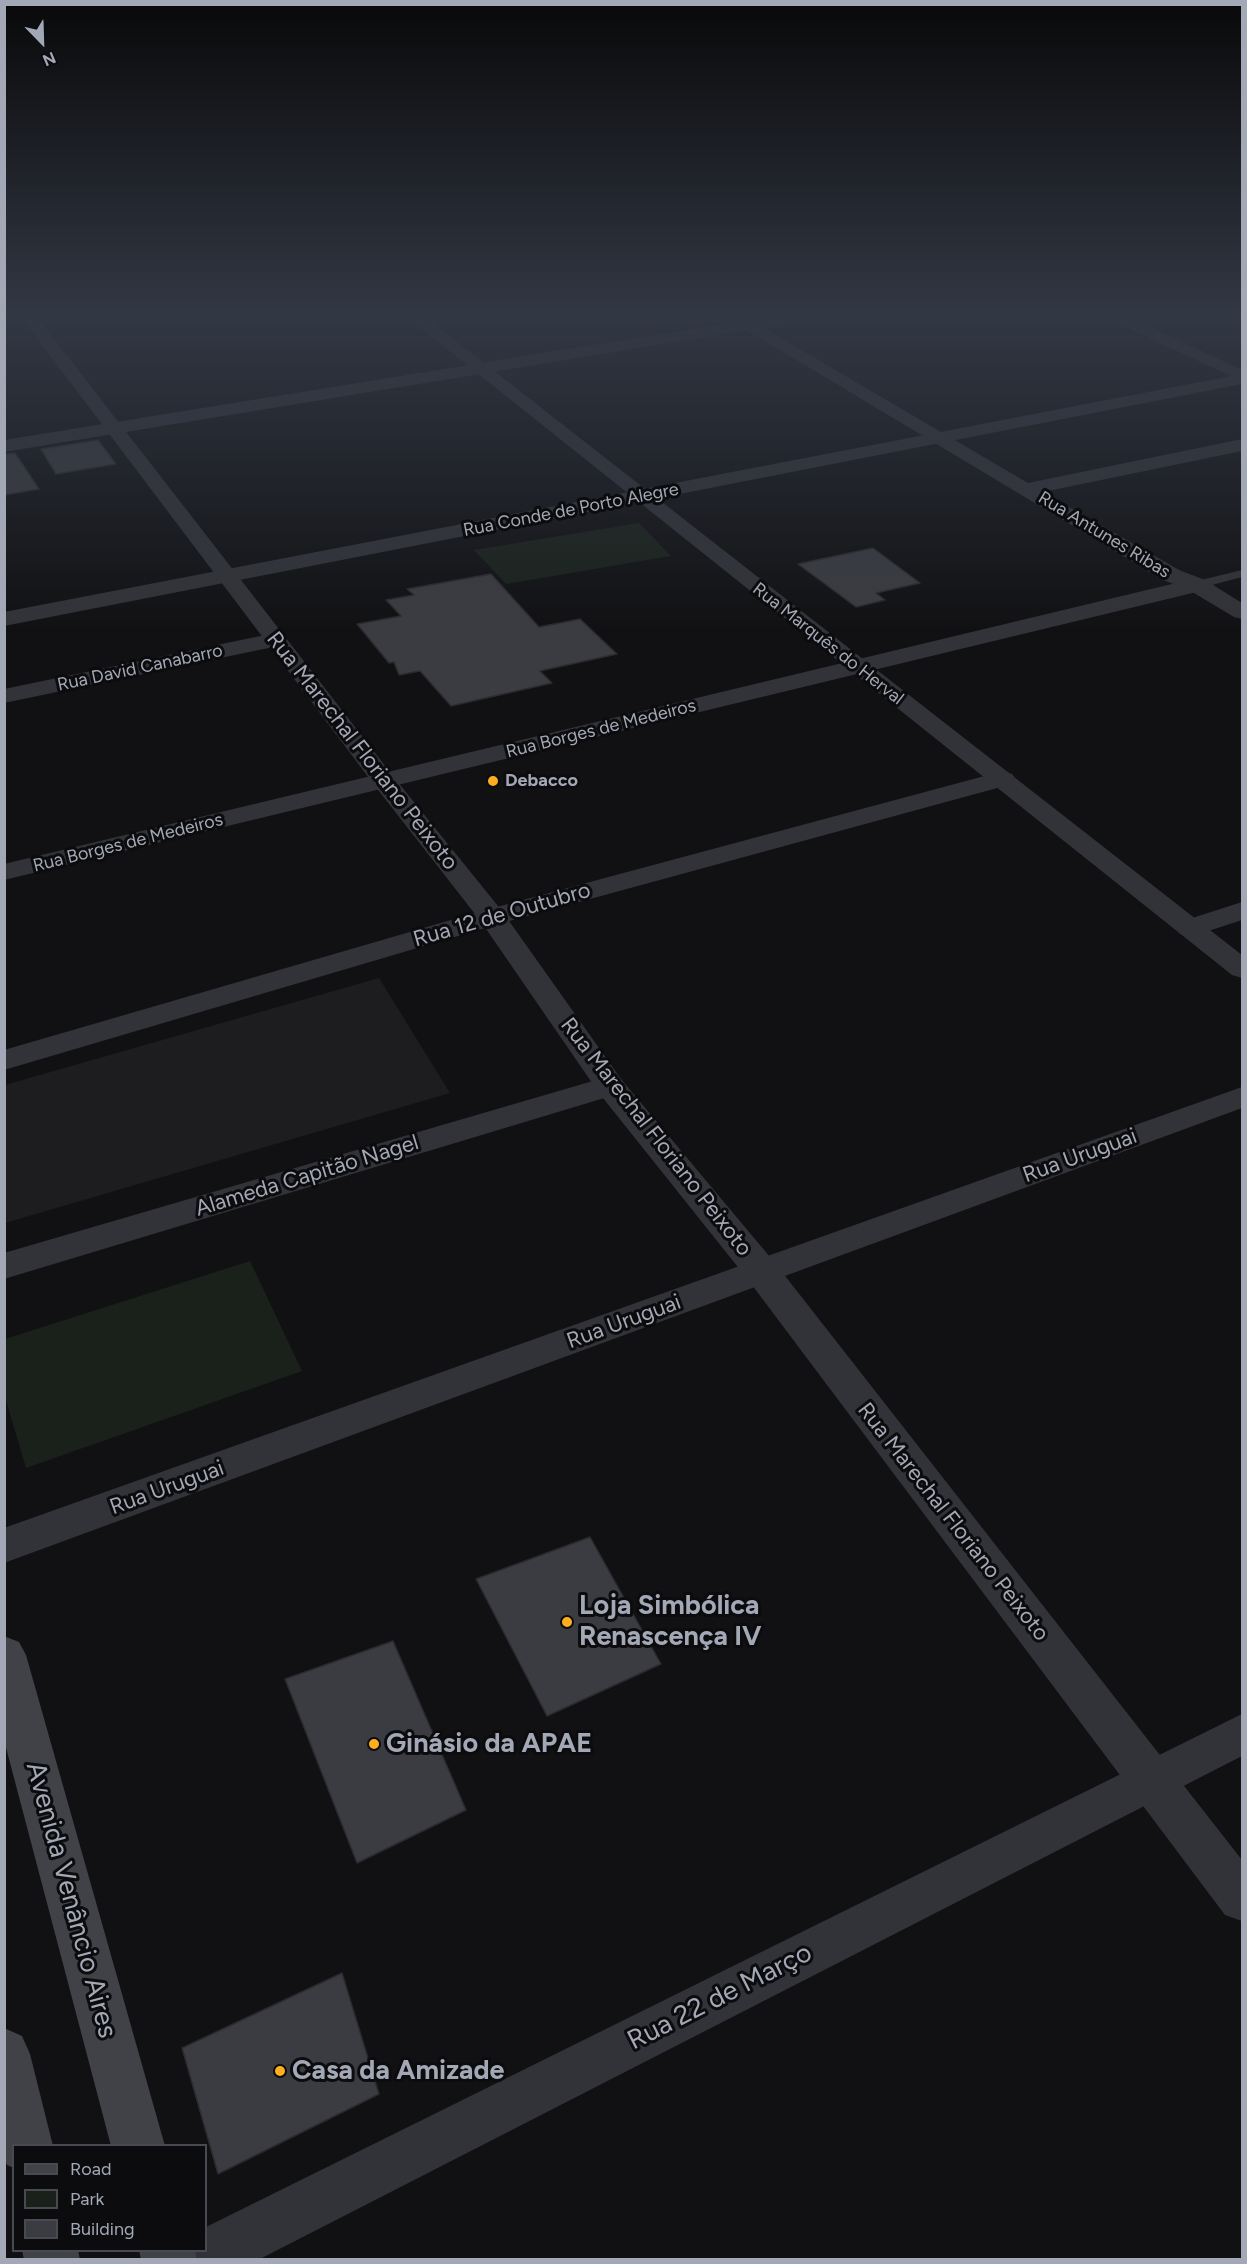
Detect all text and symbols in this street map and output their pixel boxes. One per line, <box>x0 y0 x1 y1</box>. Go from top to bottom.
north arrow <box>12 12 72 72</box>
text: N <box>40 48 59 70</box>
street label: Rua Conde de Porto Alegre <box>461 479 681 541</box>
street label: Rua Antunes Ribas <box>1034 487 1174 583</box>
street label: Rua Marquês do Herval <box>748 578 908 710</box>
street label: Rua Marechal Floriano Peixoto <box>261 627 463 875</box>
street label: Rua David Canabarro <box>55 640 225 696</box>
street label: Rua Borges de Medeiros <box>504 695 698 763</box>
place label: Debacco <box>505 770 578 792</box>
marker: Debacco <box>486 774 500 788</box>
street label: Rua Borges de Medeiros <box>31 809 225 877</box>
street label: Rua 12 de Outubro <box>410 877 594 953</box>
street label: Rua Marechal Floriano Peixoto <box>555 1013 757 1261</box>
street label: Rua Uruguai <box>1019 1123 1141 1189</box>
street label: Alameda Capitão Nagel <box>192 1129 422 1223</box>
street label: Rua Uruguai <box>563 1289 685 1355</box>
street label: Rua Marechal Floriano Peixoto <box>852 1398 1054 1646</box>
street label: Rua Uruguai <box>106 1455 228 1521</box>
place label: Loja Simbólica Renascença IV <box>579 1590 762 1653</box>
marker: Loja Simbólica Renascença IV <box>560 1615 574 1629</box>
place label: Ginásio da APAE <box>386 1728 592 1760</box>
marker: Ginásio da APAE <box>367 1737 381 1751</box>
street label: Avenida Venâncio Aires <box>19 1758 123 2042</box>
street label: Rua 22 de Março <box>622 1937 818 2057</box>
place label: Casa da Amizade <box>292 2055 504 2087</box>
marker: Casa da Amizade <box>273 2064 287 2078</box>
legend <box>12 2144 207 2252</box>
text: Road <box>70 2158 111 2180</box>
text: Park <box>70 2188 104 2210</box>
text: Building <box>70 2218 135 2240</box>

